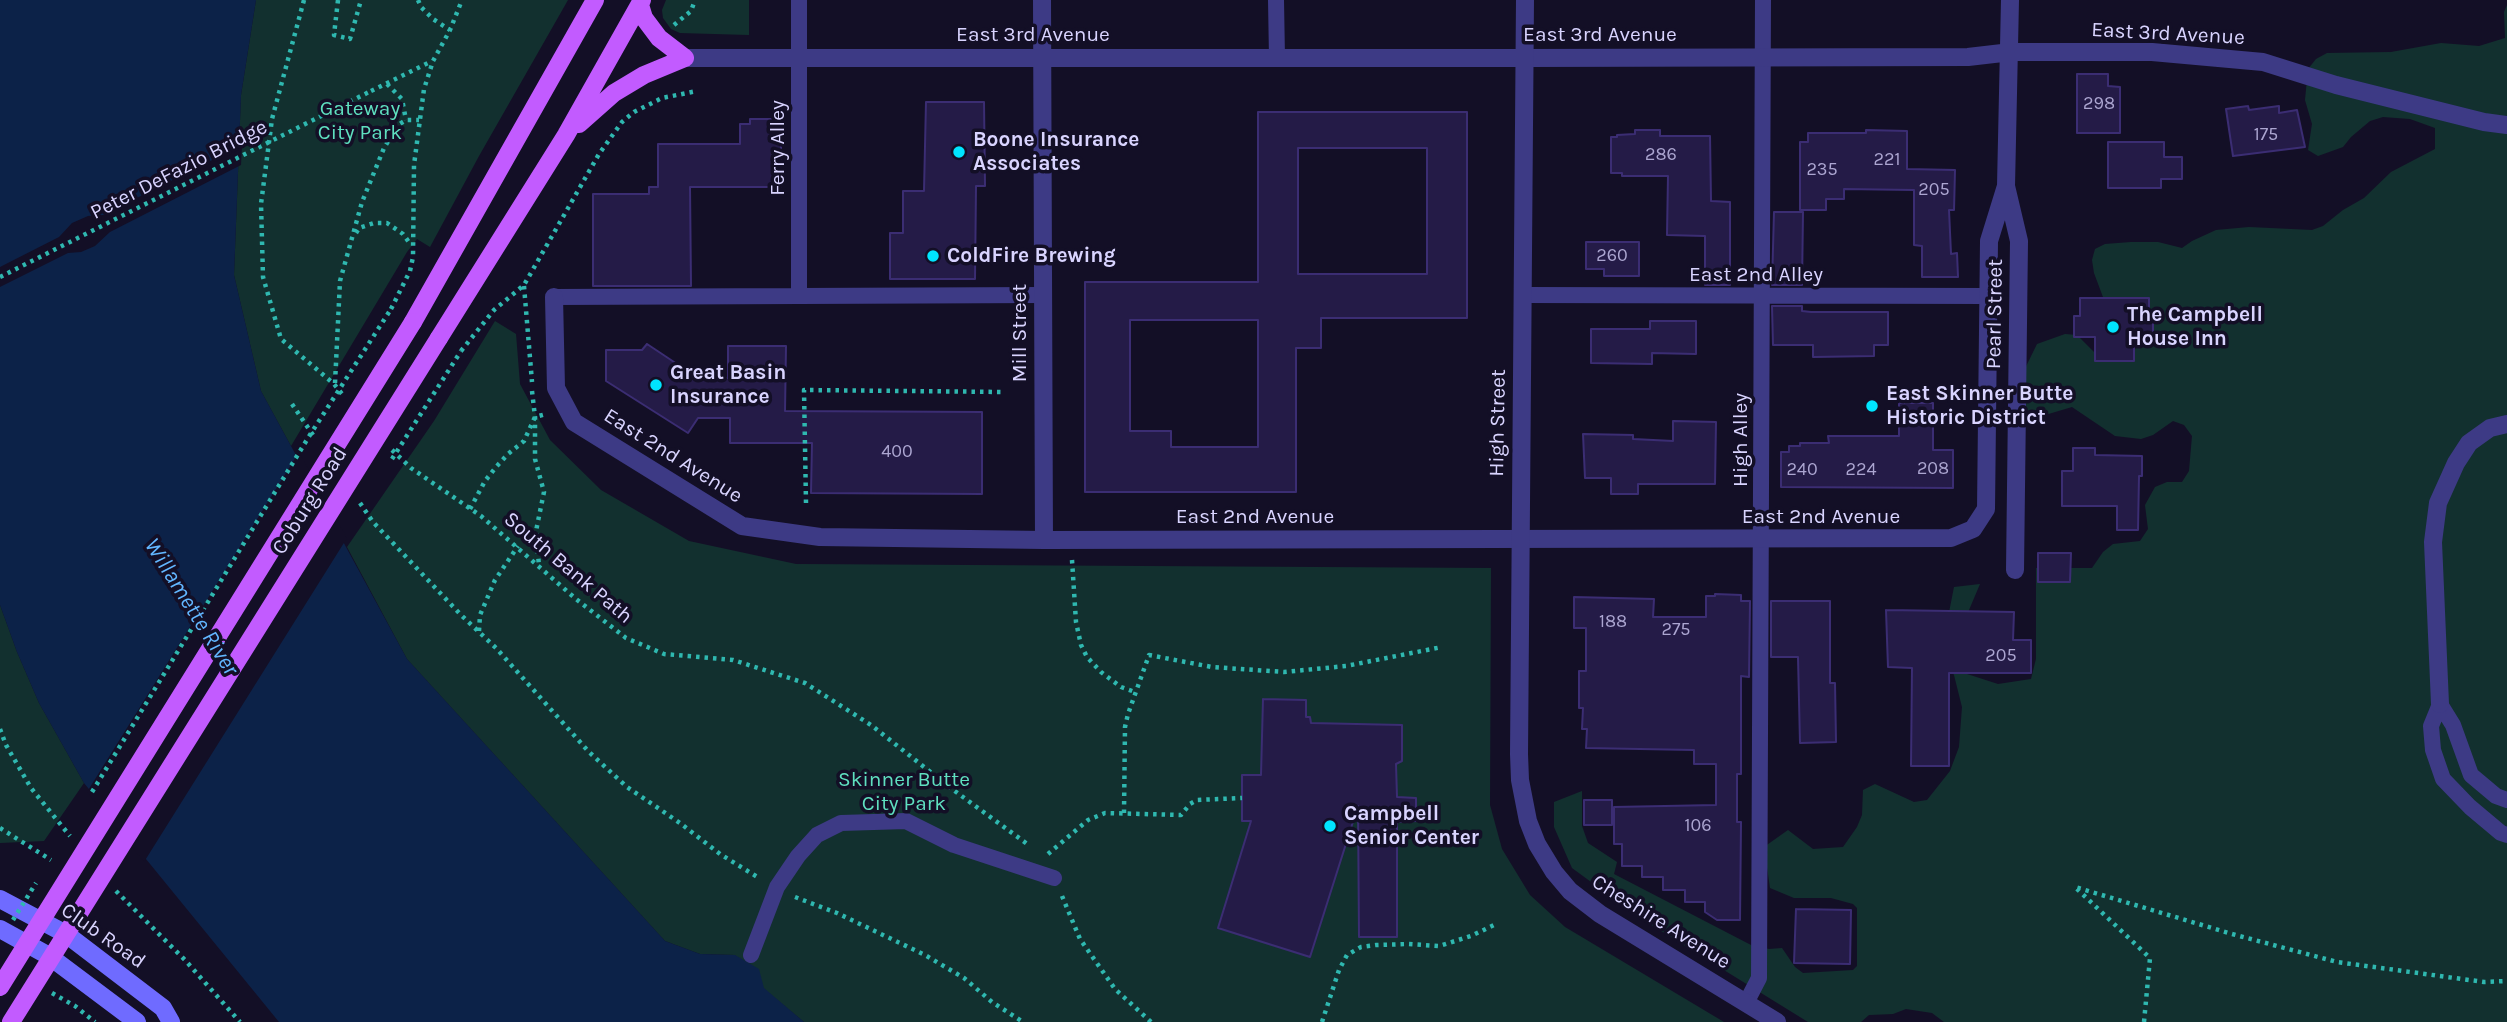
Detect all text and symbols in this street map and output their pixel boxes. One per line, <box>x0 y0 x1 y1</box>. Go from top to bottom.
street label: East 3rd Avenue <box>2091 17 2245 51</box>
street label: East 3rd Avenue <box>956 22 1110 48</box>
street label: East 3rd Avenue <box>1523 22 1677 48</box>
house number: 298 <box>2083 93 2115 115</box>
park label: Gateway City Park <box>318 96 402 146</box>
street label: Ferry Alley <box>765 100 791 196</box>
street label: Peter DeFazio Bridge <box>86 115 272 225</box>
house number: 175 <box>2254 124 2278 146</box>
place label: Boone Insurance Associates <box>973 127 1139 177</box>
marker: Boone Insurance Associates <box>951 144 967 160</box>
house number: 286 <box>1645 144 1677 166</box>
house number: 221 <box>1874 149 1900 171</box>
house number: 235 <box>1806 159 1838 181</box>
house number: 205 <box>1918 179 1950 201</box>
place label: ColdFire Brewing <box>947 243 1116 269</box>
house number: 260 <box>1596 245 1628 267</box>
marker: ColdFire Brewing <box>925 248 941 264</box>
street label: Pearl Street <box>1981 259 2009 369</box>
street label: East 2nd Alley <box>1689 262 1823 288</box>
street label: Mill Street <box>1007 284 1033 382</box>
place label: The Campbell House Inn <box>2127 302 2263 352</box>
marker: The Campbell House Inn <box>2105 319 2121 335</box>
place label: Great Basin Insurance <box>670 360 786 410</box>
street label: High Street <box>1484 369 1512 477</box>
marker: Great Basin Insurance <box>648 377 664 393</box>
place label: East Skinner Butte Historic District <box>1886 381 2073 431</box>
street label: High Alley <box>1728 393 1754 487</box>
marker: East Skinner Butte Historic District <box>1864 398 1880 414</box>
street label: East 2nd Avenue <box>599 403 747 509</box>
house number: 400 <box>881 441 913 463</box>
street label: Coburg Road <box>267 443 353 559</box>
house number: 208 <box>1917 458 1949 480</box>
house number: 240 <box>1786 459 1818 481</box>
house number: 224 <box>1846 459 1876 481</box>
street label: East 2nd Avenue <box>1176 504 1334 530</box>
street label: East 2nd Avenue <box>1742 504 1900 530</box>
street label: South Bank Path <box>499 507 637 629</box>
water label: Willamette River <box>138 533 244 681</box>
house number: 188 <box>1599 611 1627 633</box>
house number: 275 <box>1661 619 1691 641</box>
house number: 205 <box>1985 645 2017 667</box>
park label: Skinner Butte City Park <box>838 767 970 817</box>
place label: Campbell Senior Center <box>1344 801 1479 851</box>
house number: 106 <box>1685 815 1711 837</box>
marker: Campbell Senior Center <box>1322 818 1338 834</box>
street label: Cheshire Avenue <box>1587 869 1735 975</box>
street label: Club Road <box>56 898 150 974</box>

